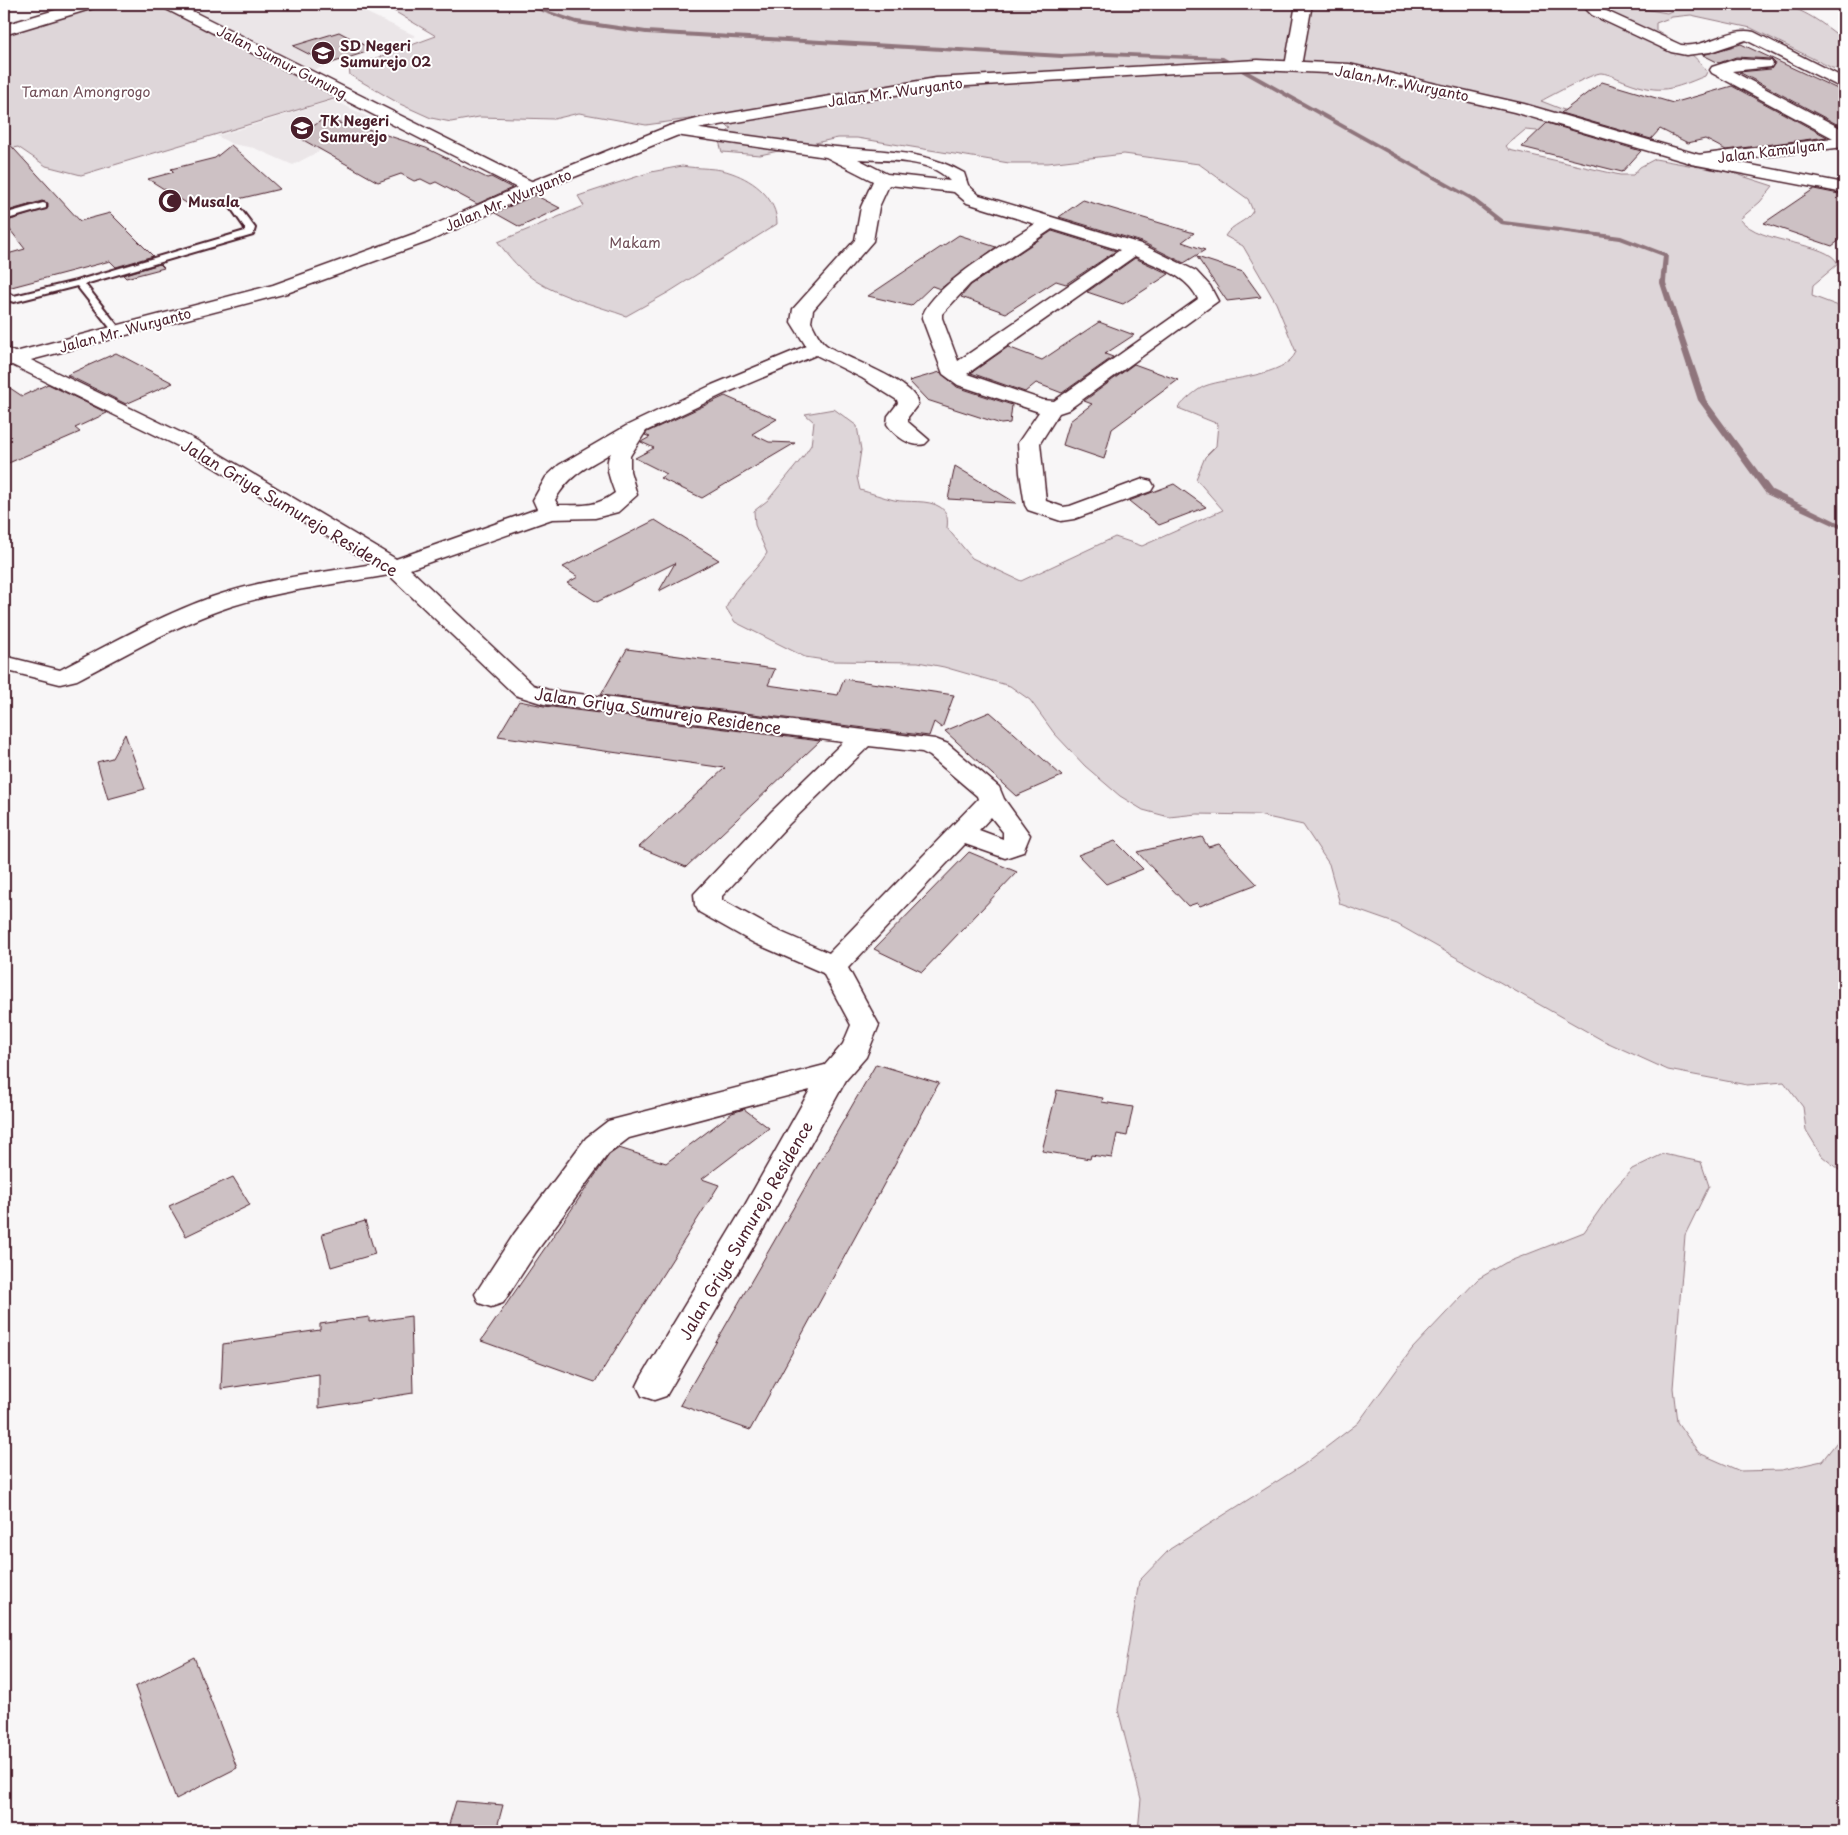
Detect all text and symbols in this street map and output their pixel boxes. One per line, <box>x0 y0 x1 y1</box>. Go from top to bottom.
street label: Jalan Sumur Gunung <box>213 20 351 104</box>
place label: SD Negeri Sumurejo 02 <box>340 35 431 72</box>
school or university icon: SD Negeri Sumurejo 02 <box>310 40 336 66</box>
street label: Jalan Mr. Wuryanto <box>1333 60 1471 106</box>
street label: Jalan Mr. Wuryanto <box>826 72 964 112</box>
park label: Taman Amongrogo <box>21 81 151 102</box>
place label: TK Negeri Sumurejo <box>320 110 389 147</box>
school or university icon: TK Negeri Sumurejo <box>289 115 315 141</box>
street label: Jalan Kamulyan <box>1716 134 1826 168</box>
street label: Jalan Mr. Wuryanto <box>441 164 575 236</box>
mosque icon: Musala <box>157 188 183 214</box>
place label: Musala <box>188 191 240 212</box>
park label: Makam <box>609 232 661 253</box>
street label: Jalan Mr. Wuryanto <box>57 302 194 358</box>
street label: Jalan Griya Sumurejo Residence <box>177 433 403 582</box>
street label: Jalan Griya Sumurejo Residence <box>533 681 783 739</box>
street label: Jalan Griya Sumurejo Residence <box>672 1116 818 1344</box>

